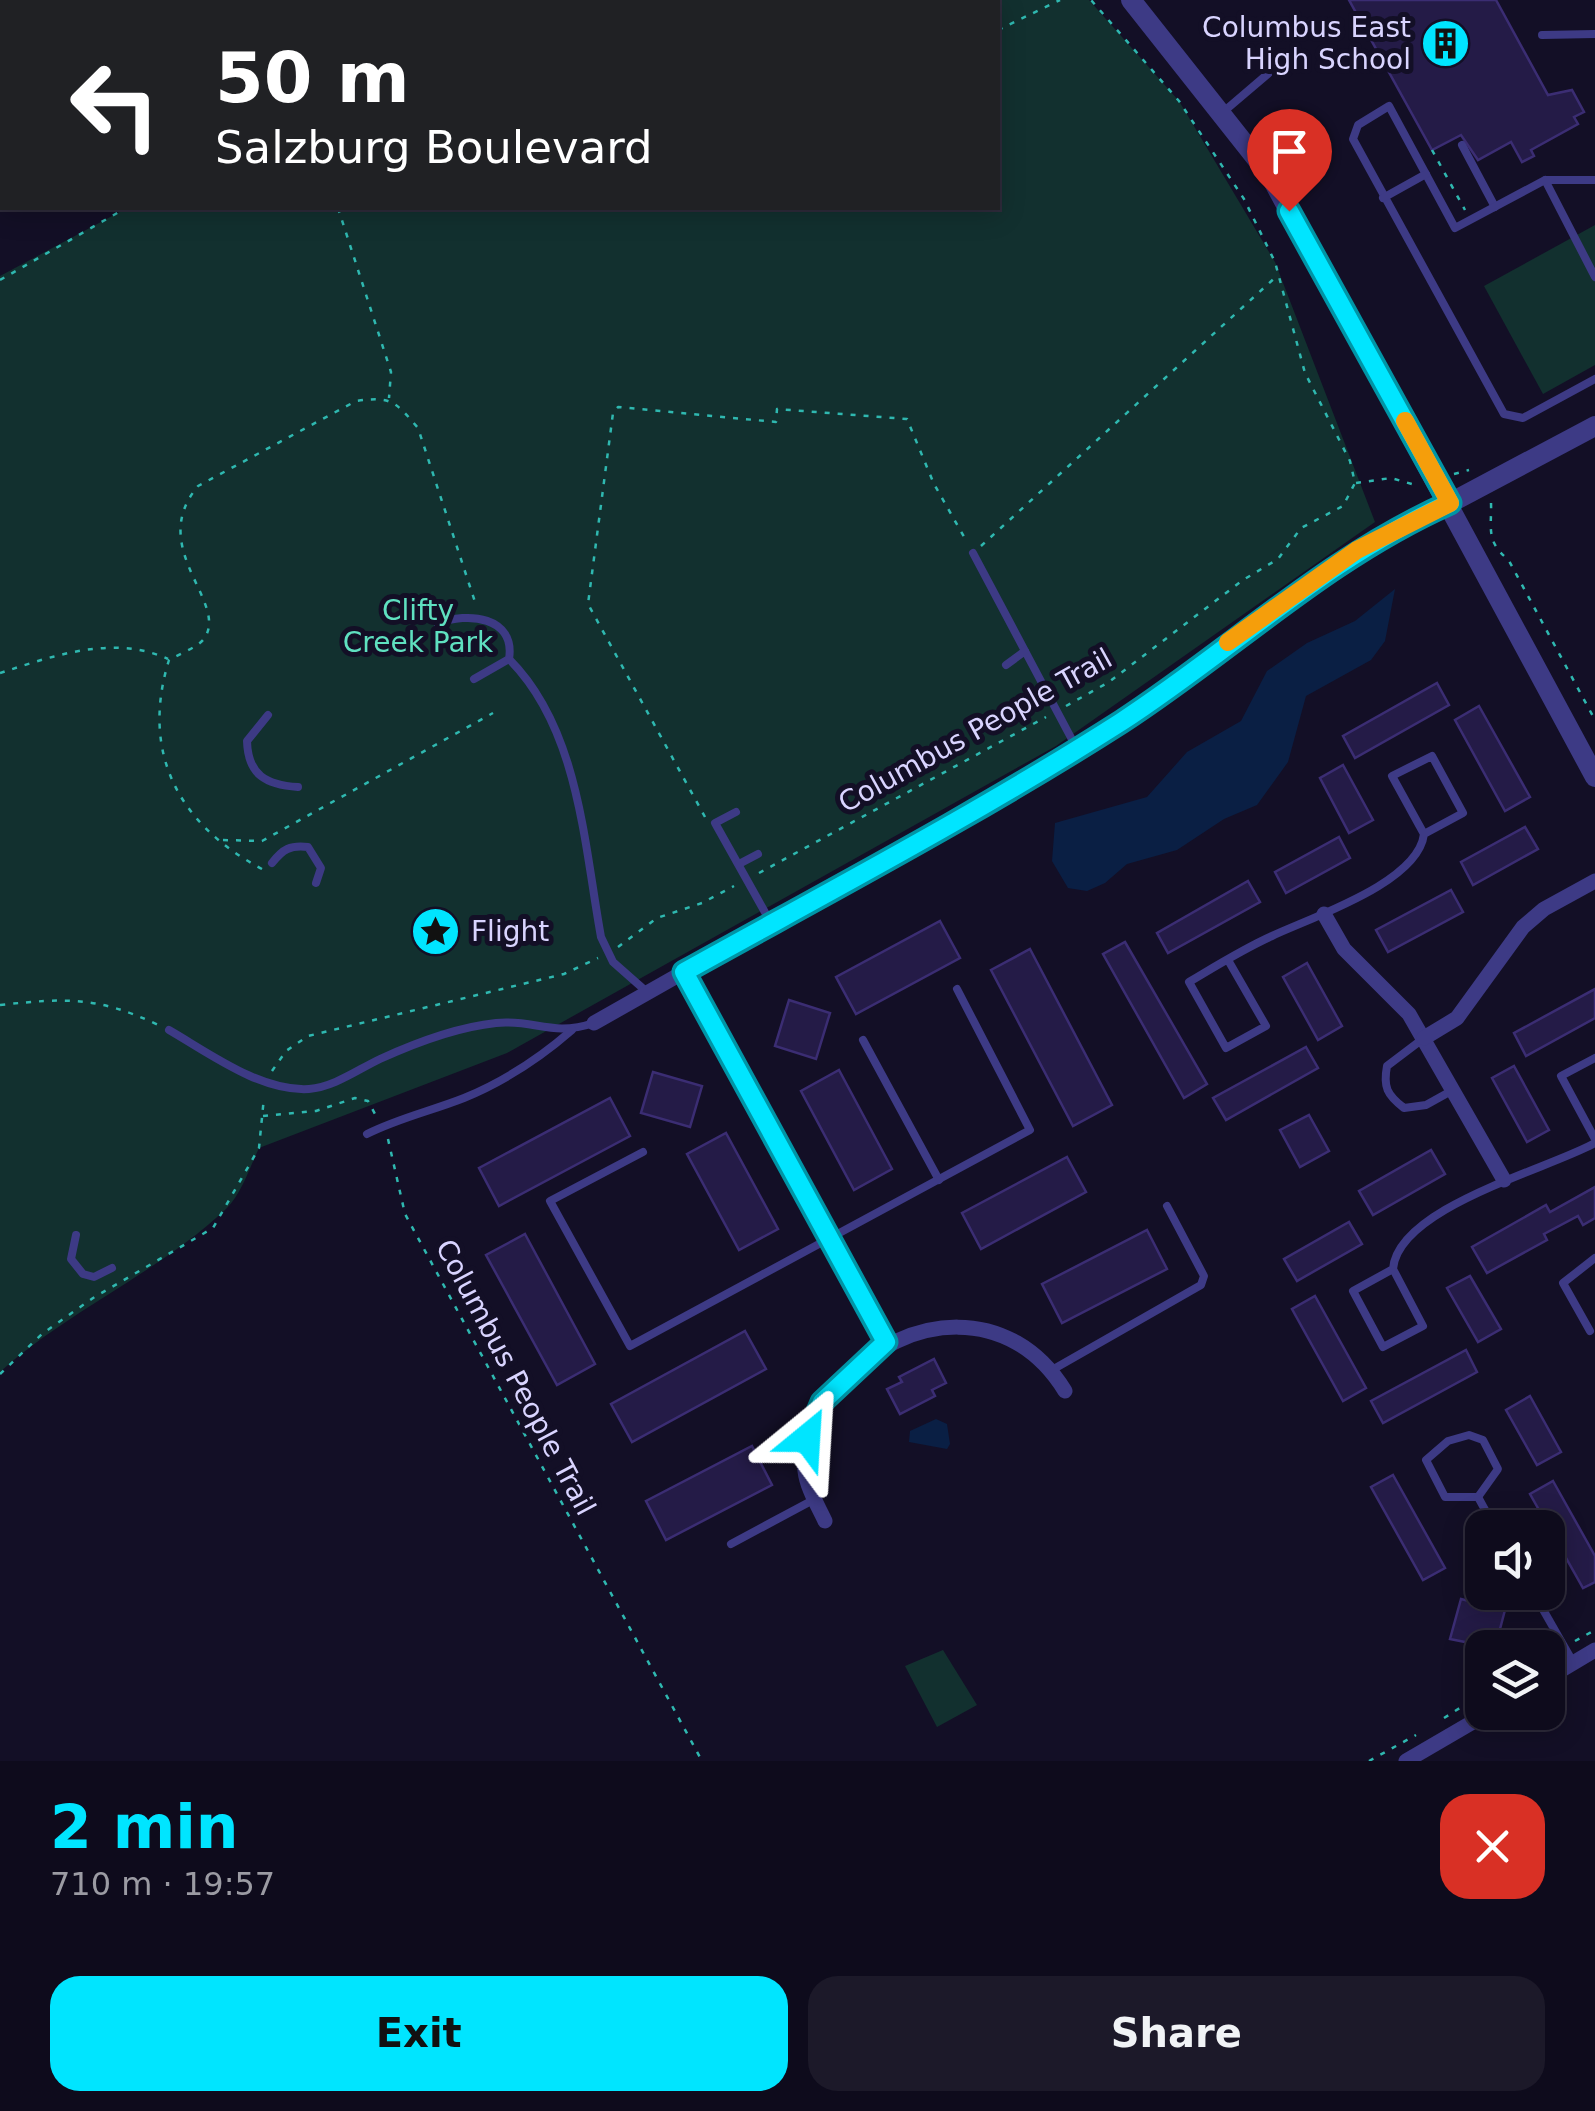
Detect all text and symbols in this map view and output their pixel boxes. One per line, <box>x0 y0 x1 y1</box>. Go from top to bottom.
place label: Columbus East High School <box>1202 11 1411 76</box>
building icon: Columbus East High School <box>1420 17 1472 69</box>
text: 50 m <box>215 37 410 119</box>
icon: left <box>50 40 180 170</box>
pin <box>1247 109 1332 212</box>
text: Salzburg Boulevard <box>215 121 653 174</box>
icon: arrive <box>1262 124 1317 179</box>
park label: Clifty Creek Park <box>343 594 494 659</box>
street label: Columbus People Trail <box>833 641 1118 819</box>
place icon: Flight <box>410 905 462 957</box>
place label: Flight <box>471 915 549 948</box>
street label: Columbus People Trail <box>429 1234 602 1521</box>
position arrow <box>755 1386 859 1490</box>
map controls <box>1465 1510 1565 1730</box>
button: sound <box>1465 1510 1565 1610</box>
button: layers <box>1465 1630 1565 1730</box>
text: 2 min <box>50 1792 238 1862</box>
button: close <box>1440 1794 1545 1899</box>
text: 710 m · 19:57 <box>50 1865 275 1903</box>
button: Exit <box>50 1976 788 2091</box>
button: Share <box>808 1976 1545 2091</box>

